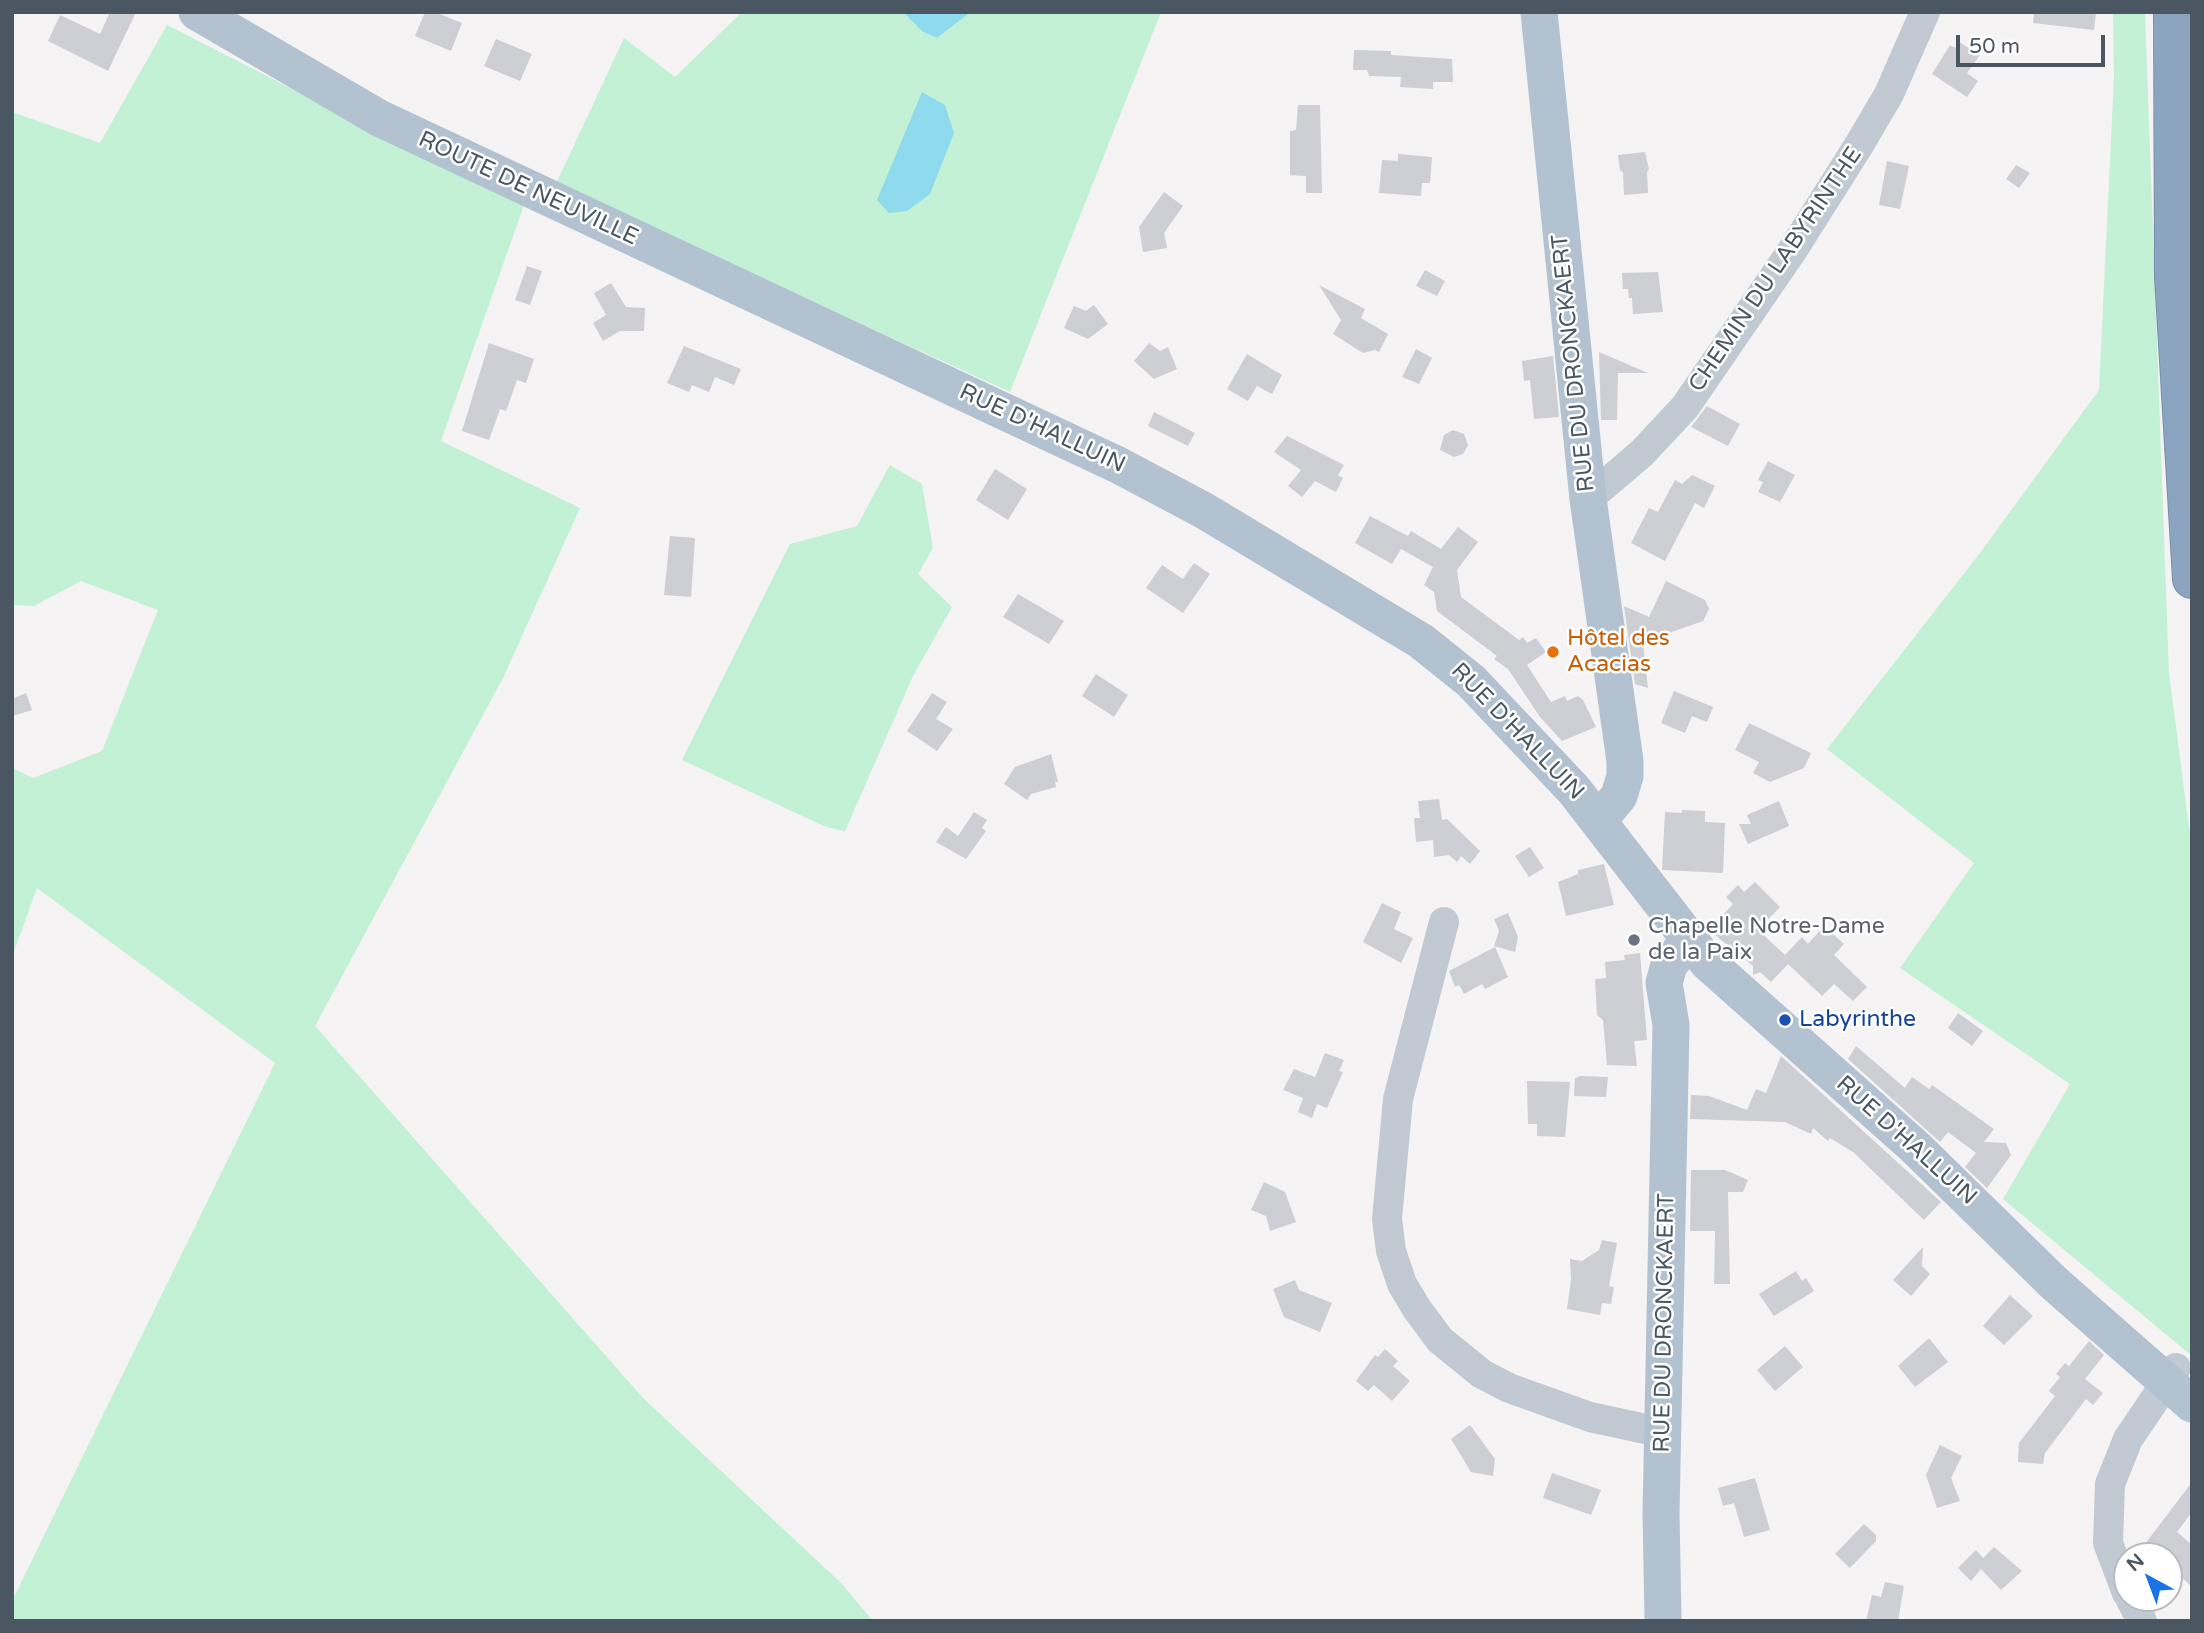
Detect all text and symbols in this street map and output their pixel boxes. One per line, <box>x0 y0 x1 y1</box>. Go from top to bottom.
scale bar <box>1959 21 2108 65</box>
text: 50 m <box>1969 34 2020 59</box>
street label: ROUTE DE NEUVILLE <box>414 126 642 252</box>
street label: CHEMIN DU LABYRINTHE <box>1684 142 1868 398</box>
street label: RUE DU DRONCKAERT <box>1547 233 1601 493</box>
street label: RUE D'HALLUIN <box>955 378 1129 480</box>
place label: Hôtel des Acacias <box>1567 625 1670 679</box>
marker: Hôtel des Acacias <box>1545 644 1561 660</box>
street label: RUE D'HALLUIN <box>1445 658 1589 806</box>
place label: Chapelle Notre-Dame de la Paix <box>1648 913 1885 967</box>
marker: Chapelle Notre-Dame de la Paix <box>1626 932 1642 948</box>
place label: Labyrinthe <box>1799 1006 1916 1034</box>
marker: Labyrinthe <box>1777 1012 1793 1028</box>
street label: RUE D'HALLUIN <box>1830 1071 1982 1211</box>
street label: RUE DU DRONCKAERT <box>1649 1193 1681 1453</box>
north arrow <box>2113 1542 2183 1612</box>
text: N <box>2123 1549 2149 1576</box>

